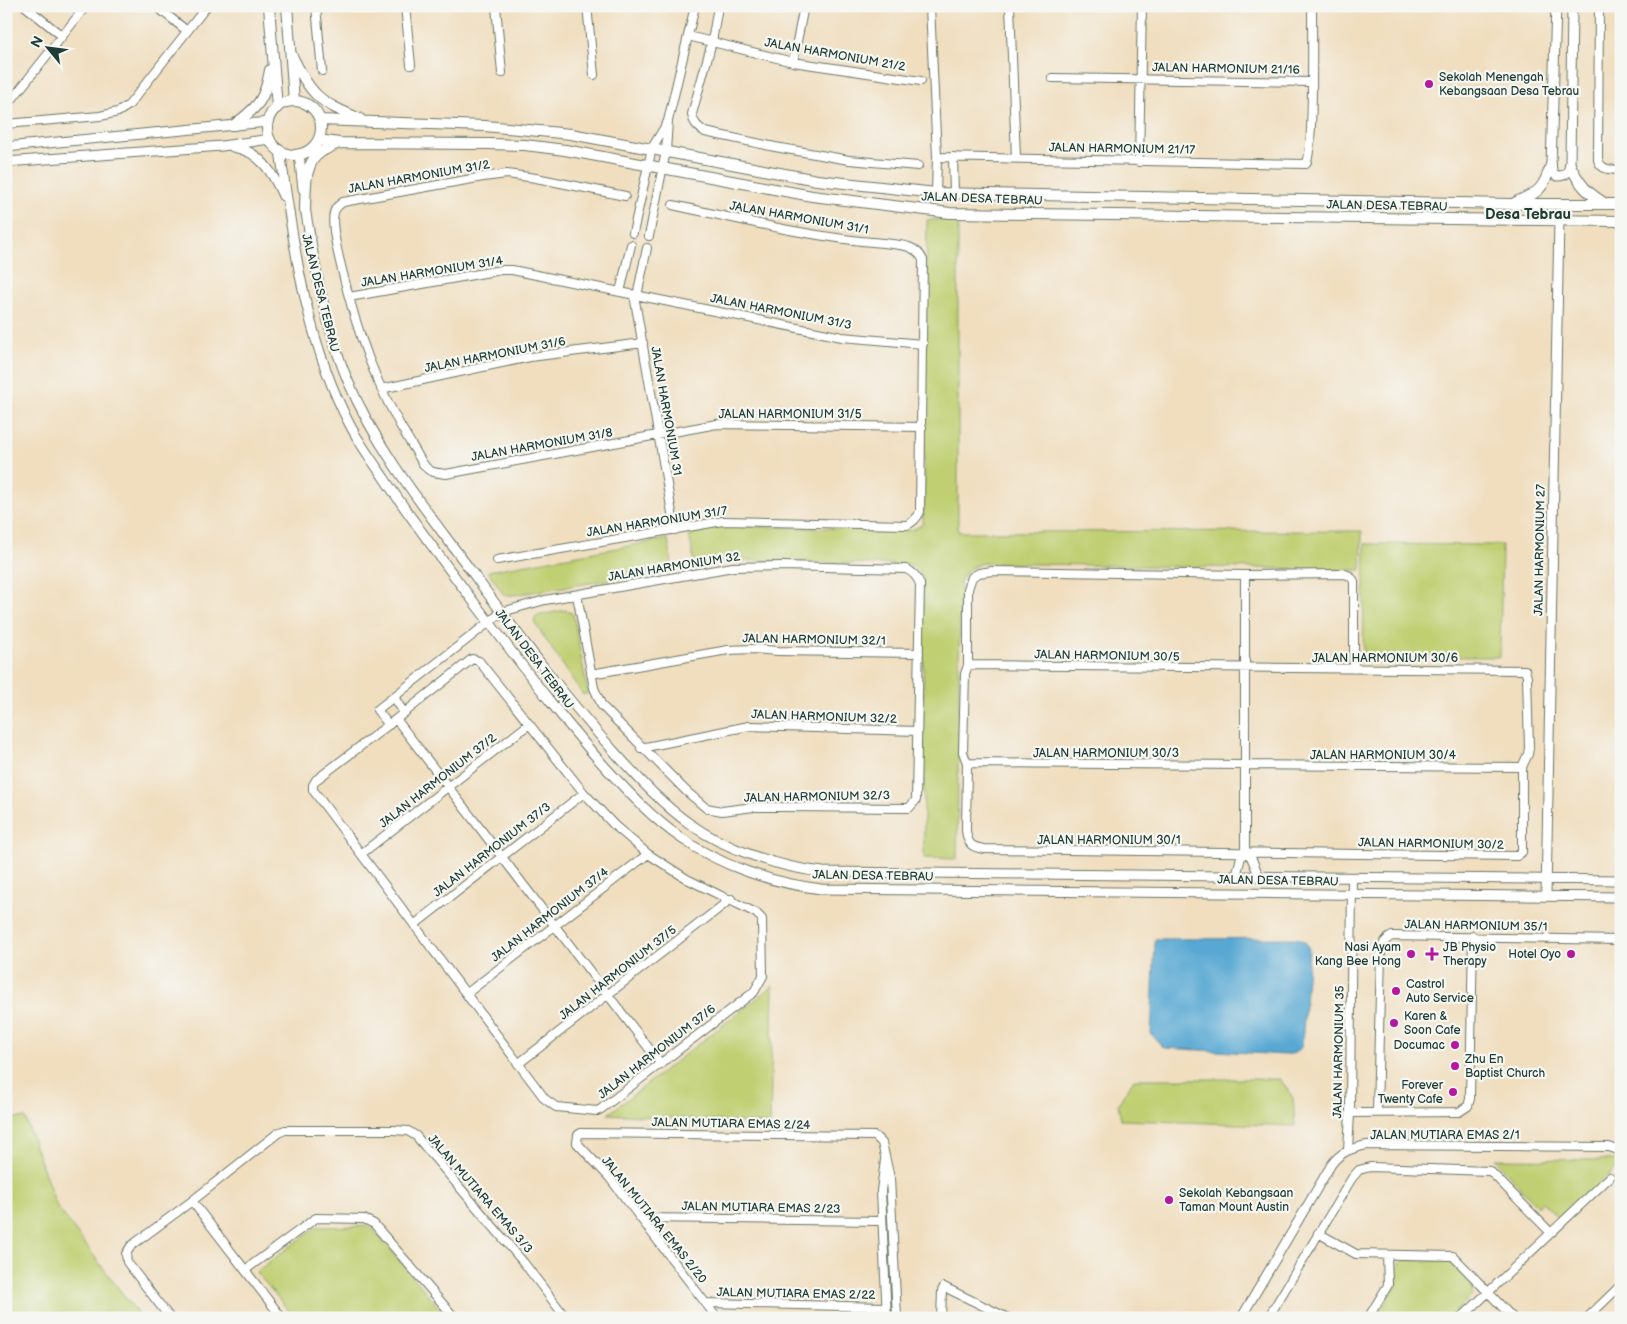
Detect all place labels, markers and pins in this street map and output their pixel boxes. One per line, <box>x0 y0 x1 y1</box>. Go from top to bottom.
place label: Sekolah Menengah Kebangsaan Desa Tebrau <box>1439 70 1579 99</box>
marker: Sekolah Menengah Kebangsaan Desa Tebrau <box>1423 78 1435 90</box>
place label: Nasi Ayam Kang Bee Hong <box>1315 940 1401 969</box>
place label: JB Physio Therapy <box>1443 940 1496 969</box>
marker: JB Physio Therapy <box>1425 947 1439 961</box>
place label: Hotel Oyo <box>1508 947 1561 962</box>
marker: Nasi Ayam Kang Bee Hong <box>1405 948 1417 960</box>
marker: Hotel Oyo <box>1565 948 1577 960</box>
place label: Castrol Auto Service <box>1406 977 1474 1006</box>
marker: Castrol Auto Service <box>1390 985 1402 997</box>
place label: Karen & Soon Cafe <box>1404 1009 1461 1038</box>
marker: Karen & Soon Cafe <box>1388 1017 1400 1029</box>
place label: Documac <box>1393 1038 1445 1053</box>
marker: Documac <box>1449 1039 1461 1051</box>
place label: Zhu En Baptist Church <box>1464 1052 1545 1081</box>
marker: Zhu En Baptist Church <box>1449 1060 1461 1072</box>
place label: Forever Twenty Cafe <box>1378 1078 1444 1107</box>
marker: Forever Twenty Cafe <box>1447 1086 1459 1098</box>
place label: Sekolah Kebangsaan Taman Mount Austin <box>1179 1186 1294 1215</box>
marker: Sekolah Kebangsaan Taman Mount Austin <box>1163 1194 1175 1206</box>

